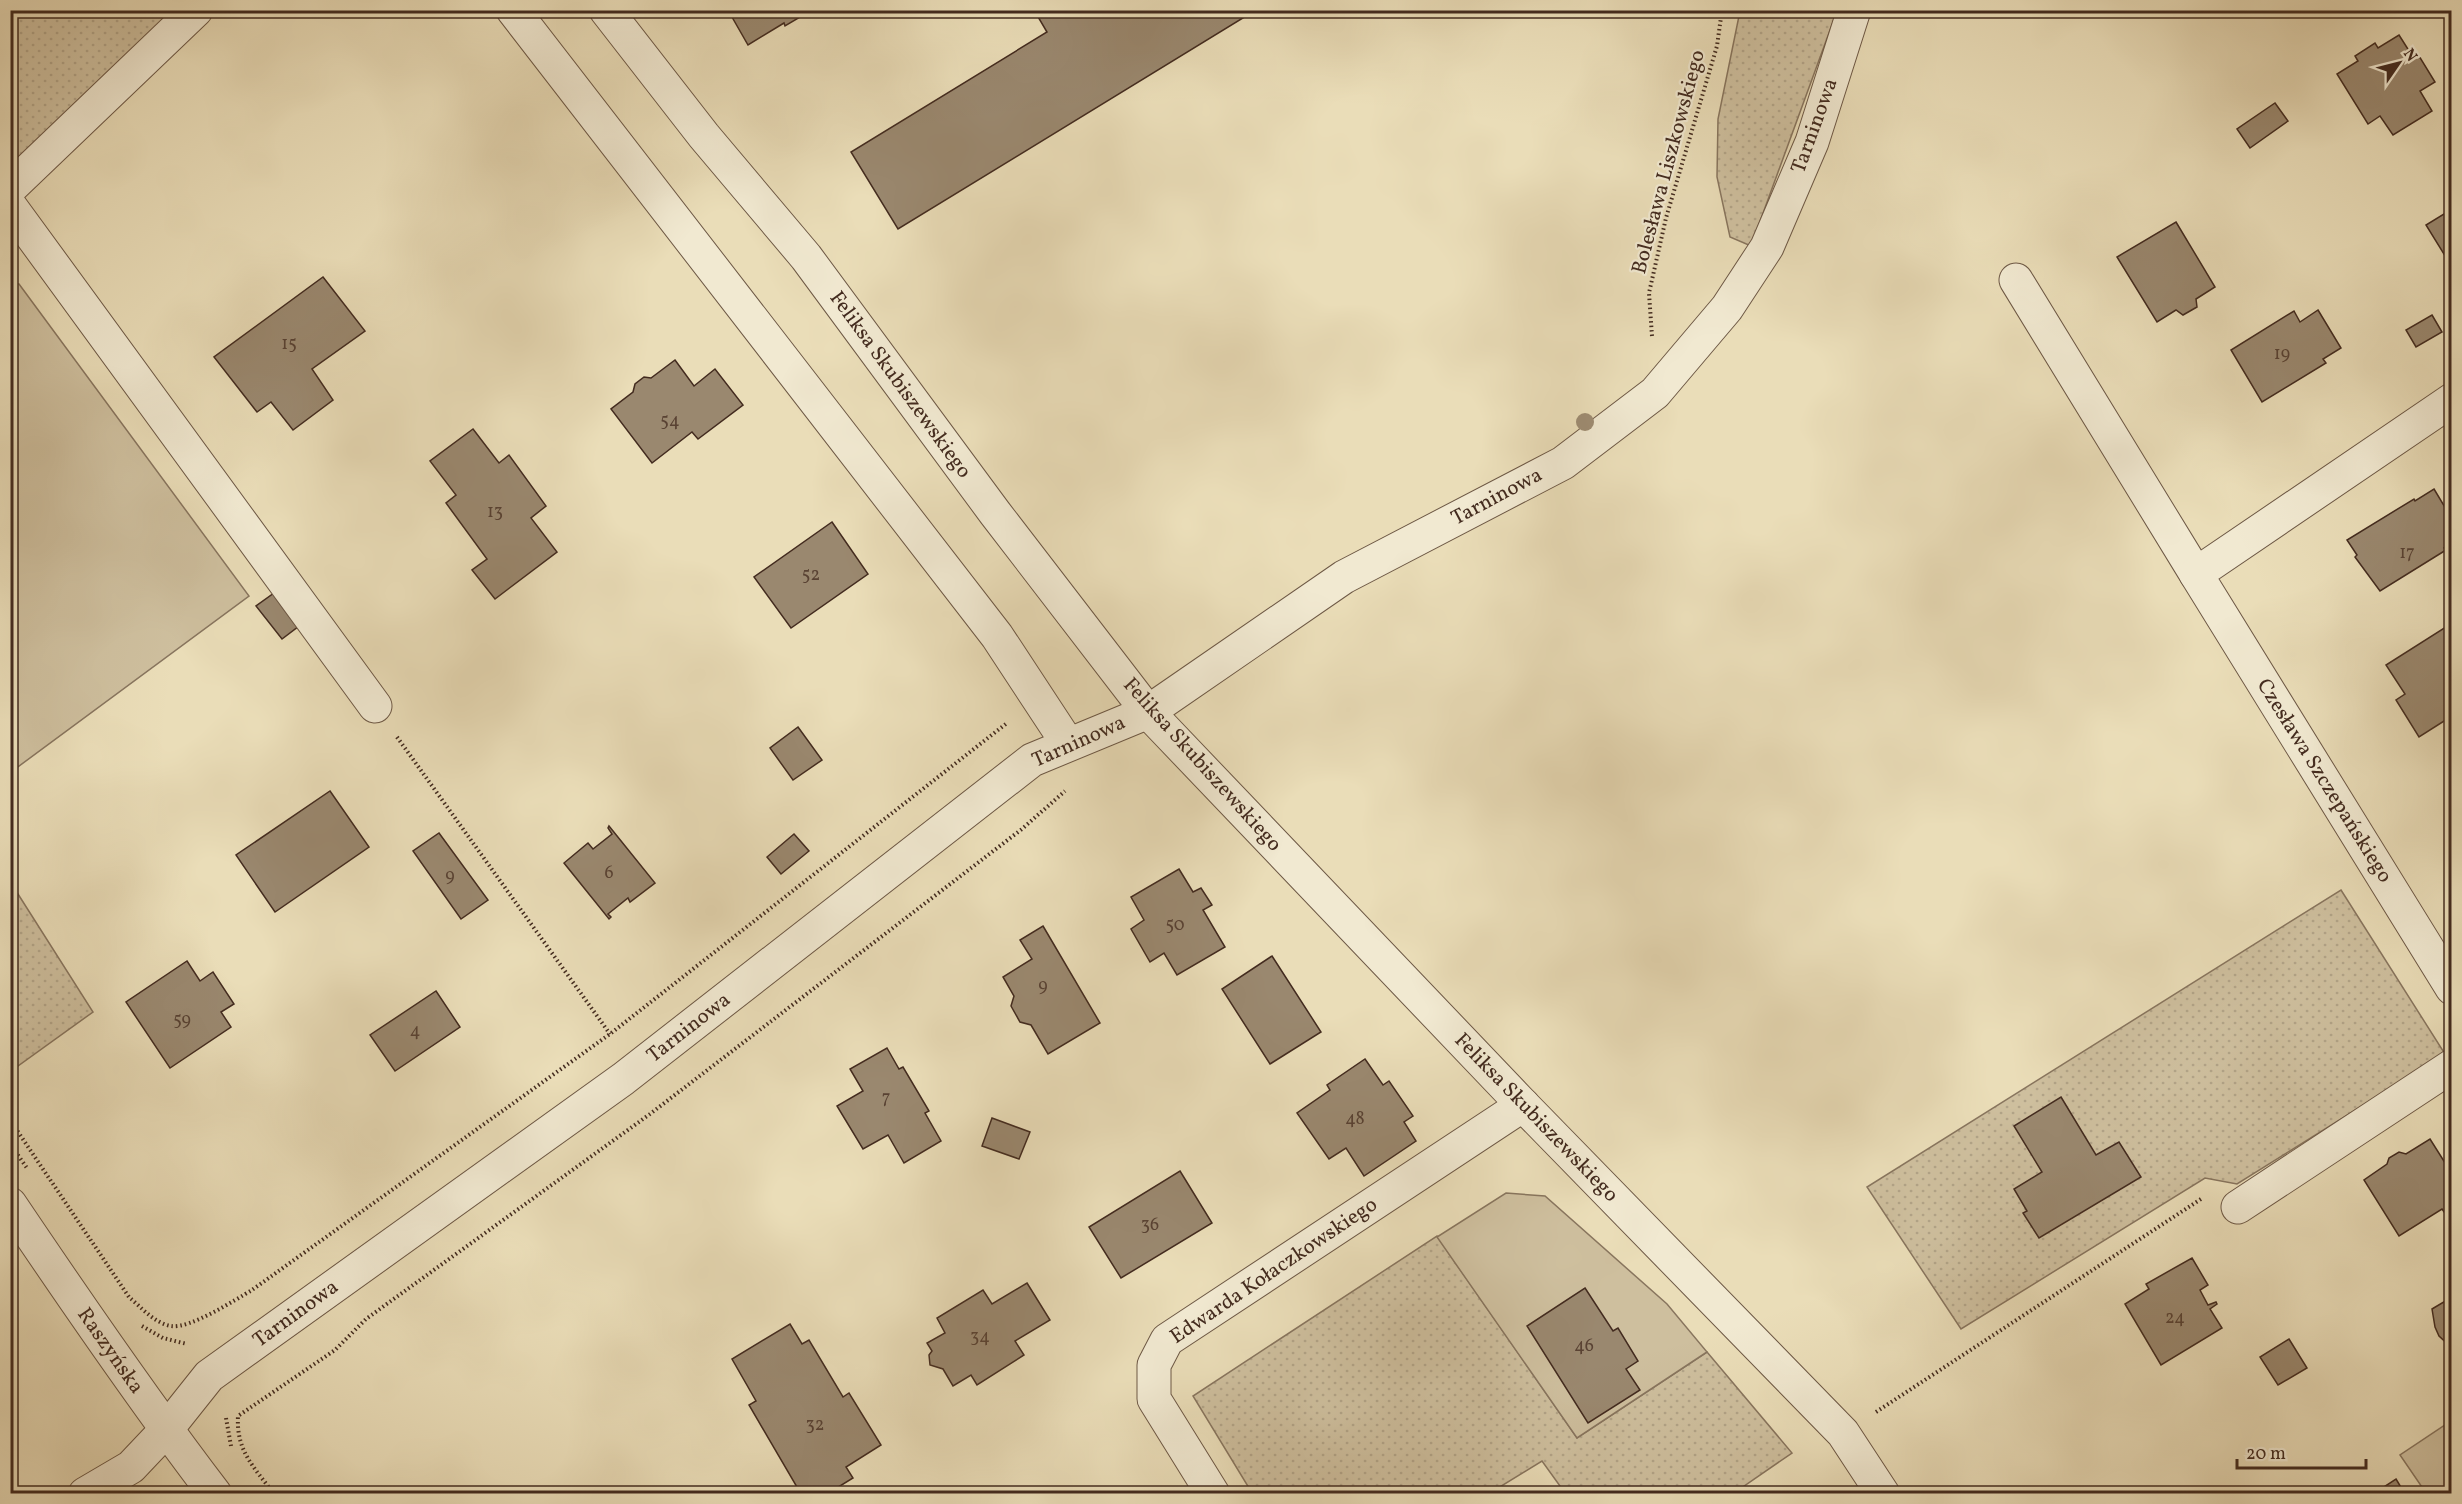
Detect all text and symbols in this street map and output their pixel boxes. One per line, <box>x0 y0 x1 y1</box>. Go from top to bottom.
north arrow <box>2369 33 2429 93</box>
text: N <box>2397 44 2422 67</box>
street label: Bolesława Liszkowskiego <box>1625 47 1713 277</box>
street label: Tarninowa <box>1784 74 1846 178</box>
street label: Feliksa Skubiszewskiego <box>822 285 978 485</box>
house number: 15 <box>281 332 297 357</box>
house number: 19 <box>2274 342 2290 367</box>
house number: 54 <box>660 409 680 434</box>
street label: Tarninowa <box>1446 461 1548 533</box>
house number: 13 <box>487 500 503 525</box>
house number: 17 <box>2399 541 2415 566</box>
house number: 52 <box>802 563 820 588</box>
street label: Feliksa Skubiszewskiego <box>1116 672 1288 858</box>
street label: Czesława Szczepańskiego <box>2249 673 2399 889</box>
street label: Tarninowa <box>1028 709 1130 775</box>
house number: 6 <box>604 861 614 886</box>
house number: 9 <box>445 864 455 889</box>
house number: 50 <box>1165 913 1185 938</box>
house number: 9 <box>1038 974 1048 999</box>
street label: Tarninowa <box>641 986 737 1070</box>
house number: 59 <box>173 1008 191 1033</box>
house number: 4 <box>410 1019 420 1044</box>
street label: Feliksa Skubiszewskiego <box>1447 1027 1625 1209</box>
house number: 7 <box>882 1086 890 1111</box>
house number: 48 <box>1345 1107 1365 1132</box>
street label: Edwarda Kołaczkowskiego <box>1165 1191 1383 1351</box>
house number: 36 <box>1141 1213 1159 1238</box>
street label: Tarninowa <box>247 1273 345 1355</box>
street label: Raszyńska <box>70 1302 150 1400</box>
house number: 24 <box>2165 1306 2185 1331</box>
house number: 34 <box>970 1325 990 1350</box>
house number: 46 <box>1574 1334 1594 1359</box>
house number: 32 <box>806 1413 824 1438</box>
scale bar <box>2237 1432 2366 1470</box>
text: 20 m <box>2246 1442 2286 1467</box>

